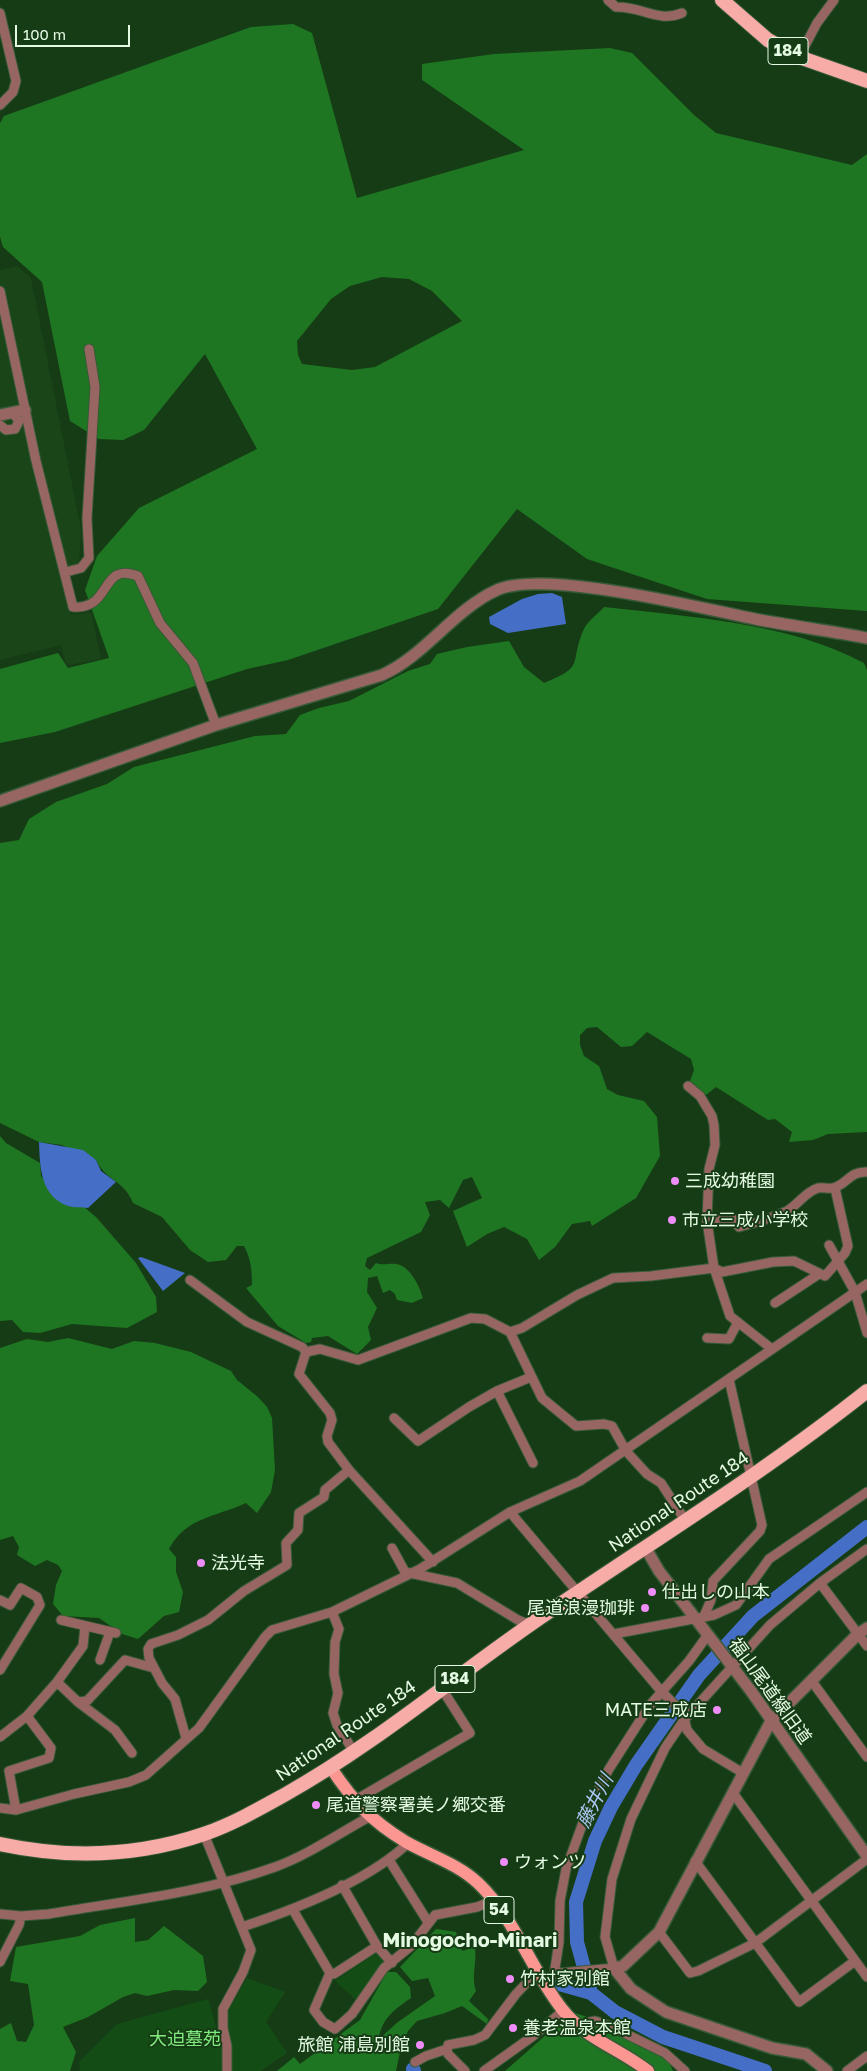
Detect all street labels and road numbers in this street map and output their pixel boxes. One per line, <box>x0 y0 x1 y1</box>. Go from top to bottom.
road number: 184 <box>768 37 808 64</box>
street label: National Route 184 <box>605 1447 753 1557</box>
street label: 福山尾道線旧道 <box>724 1634 816 1748</box>
road number: 184 <box>435 1666 475 1692</box>
street label: National Route 184 <box>272 1676 420 1786</box>
road number: 54 <box>484 1896 514 1924</box>

